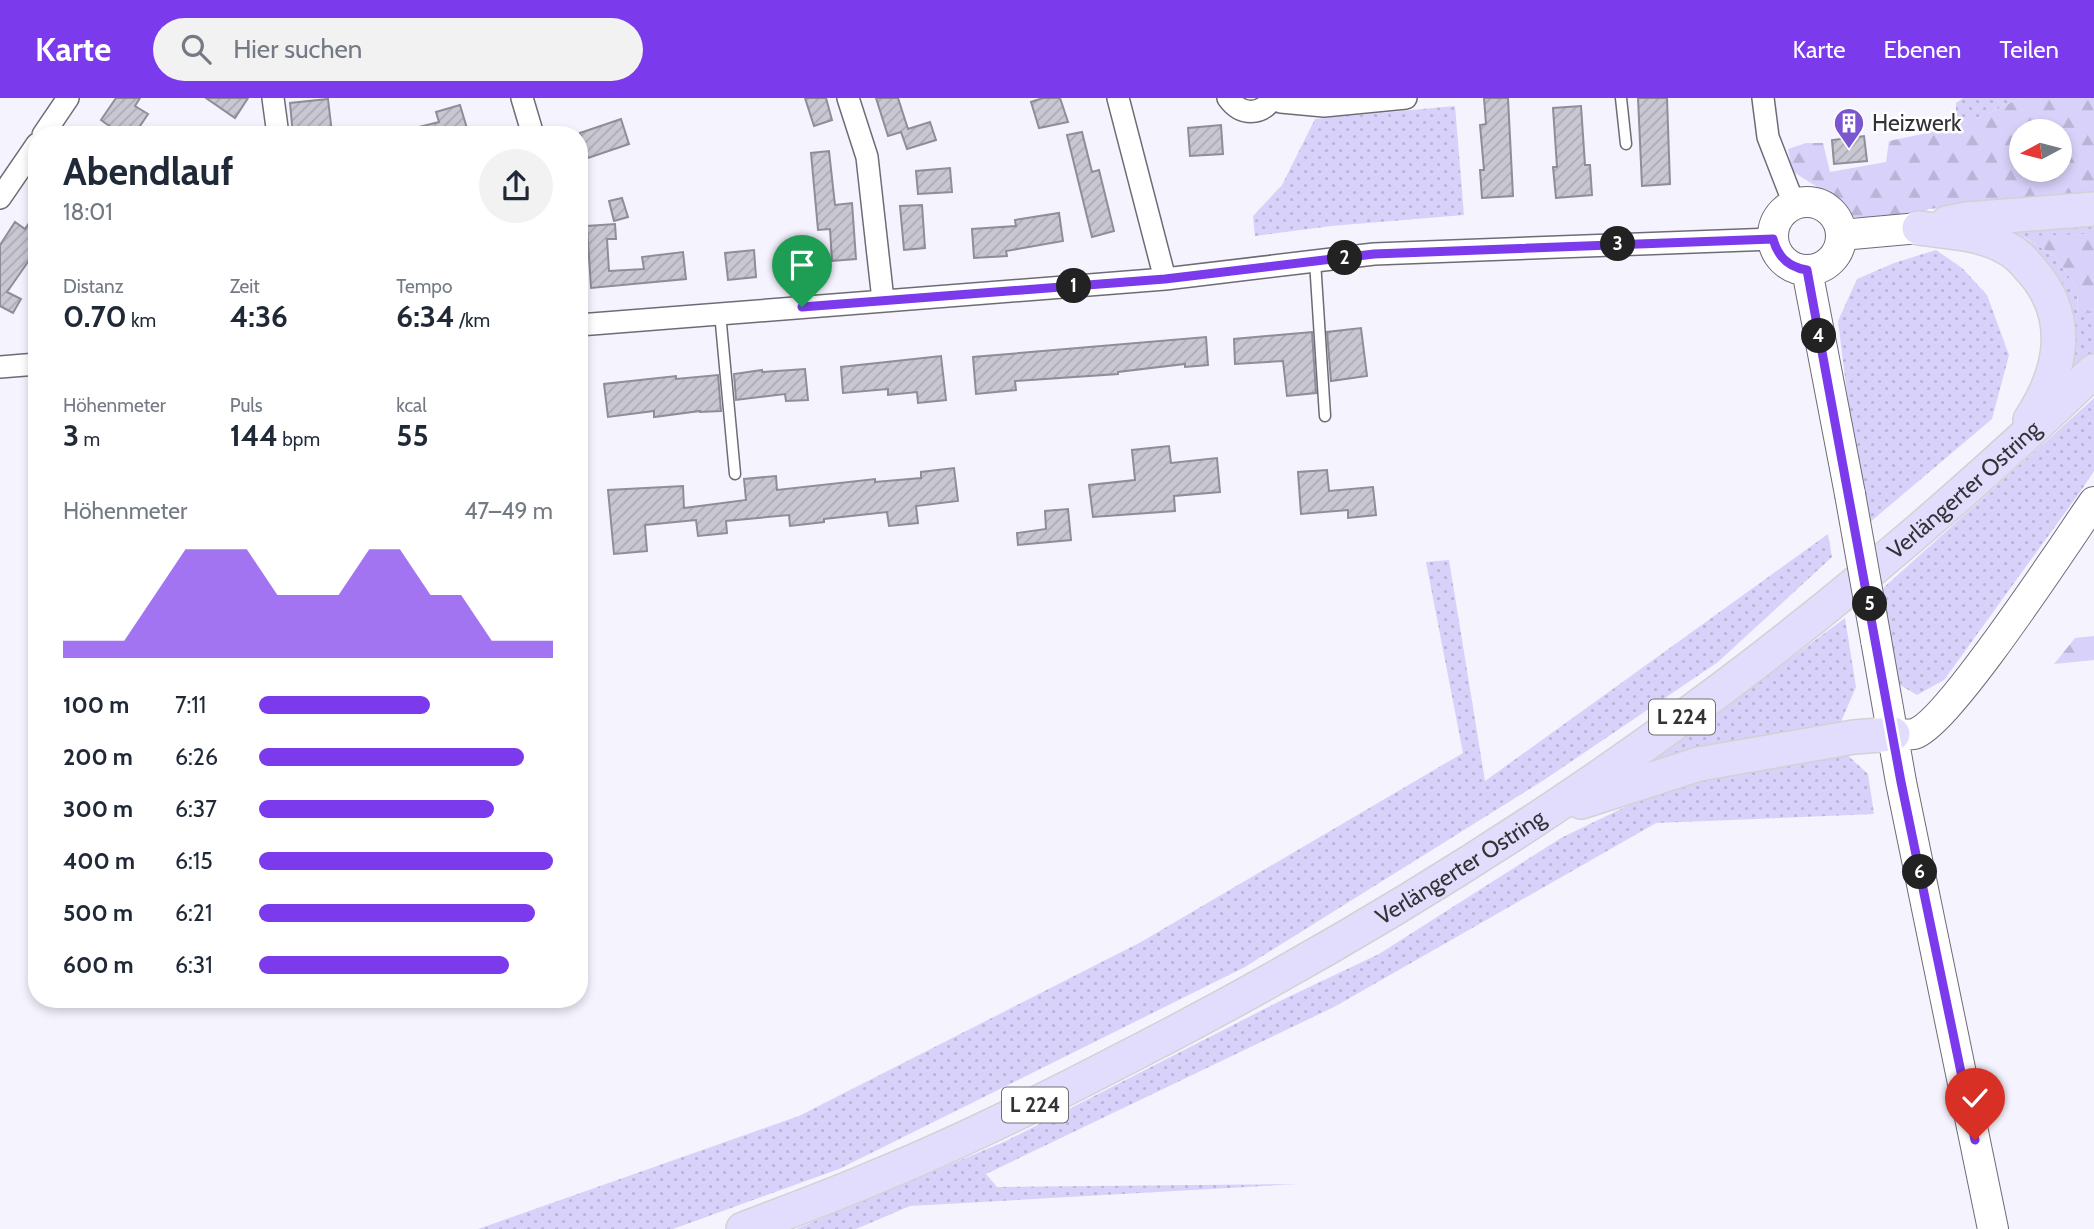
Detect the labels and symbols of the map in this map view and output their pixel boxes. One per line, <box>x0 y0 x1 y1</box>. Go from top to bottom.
building icon: Heizwerk <box>1832 106 1866 150</box>
place label: Heizwerk <box>1872 109 1962 137</box>
north arrow <box>2009 119 2072 182</box>
pin: 3 <box>1600 226 1636 262</box>
pin <box>772 235 832 307</box>
pin: 2 <box>1328 240 1362 276</box>
pin: 1 <box>1056 268 1092 304</box>
pin: 4 <box>1801 318 1836 354</box>
street label: Verlängerter Ostring <box>1882 414 2047 565</box>
pin: 5 <box>1853 587 1888 622</box>
road number: L 224 <box>1649 700 1715 734</box>
street label: Verlängerter Ostring <box>1371 803 1551 931</box>
pin: 6 <box>1902 854 1938 890</box>
pin <box>1945 1068 2005 1140</box>
road number: L 224 <box>1002 1088 1068 1122</box>

